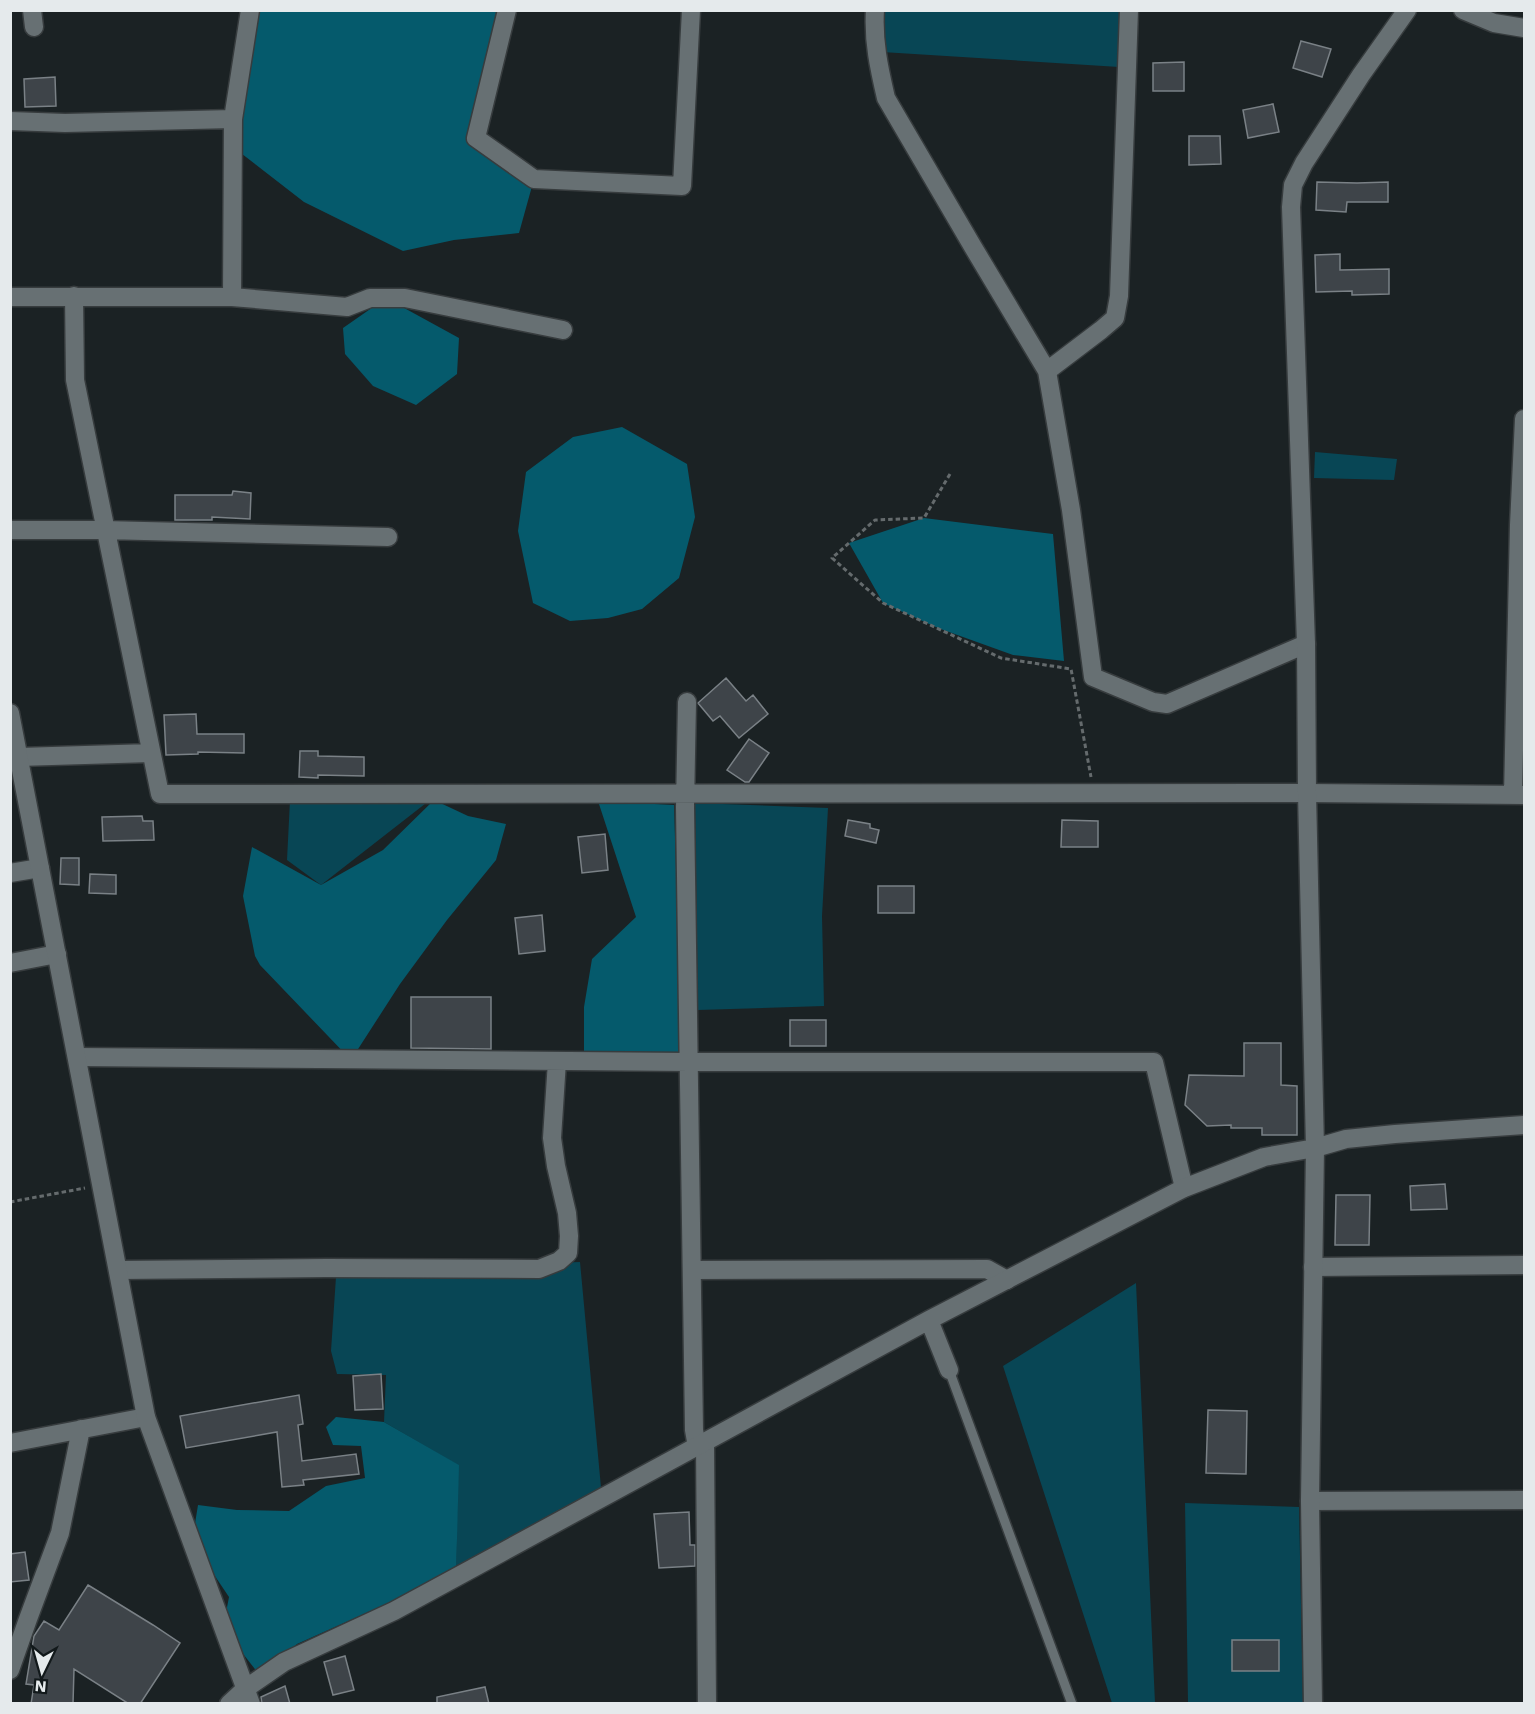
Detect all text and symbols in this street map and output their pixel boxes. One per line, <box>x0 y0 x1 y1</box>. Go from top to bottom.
north arrow <box>12 1642 72 1702</box>
text: N <box>34 1676 47 1696</box>

